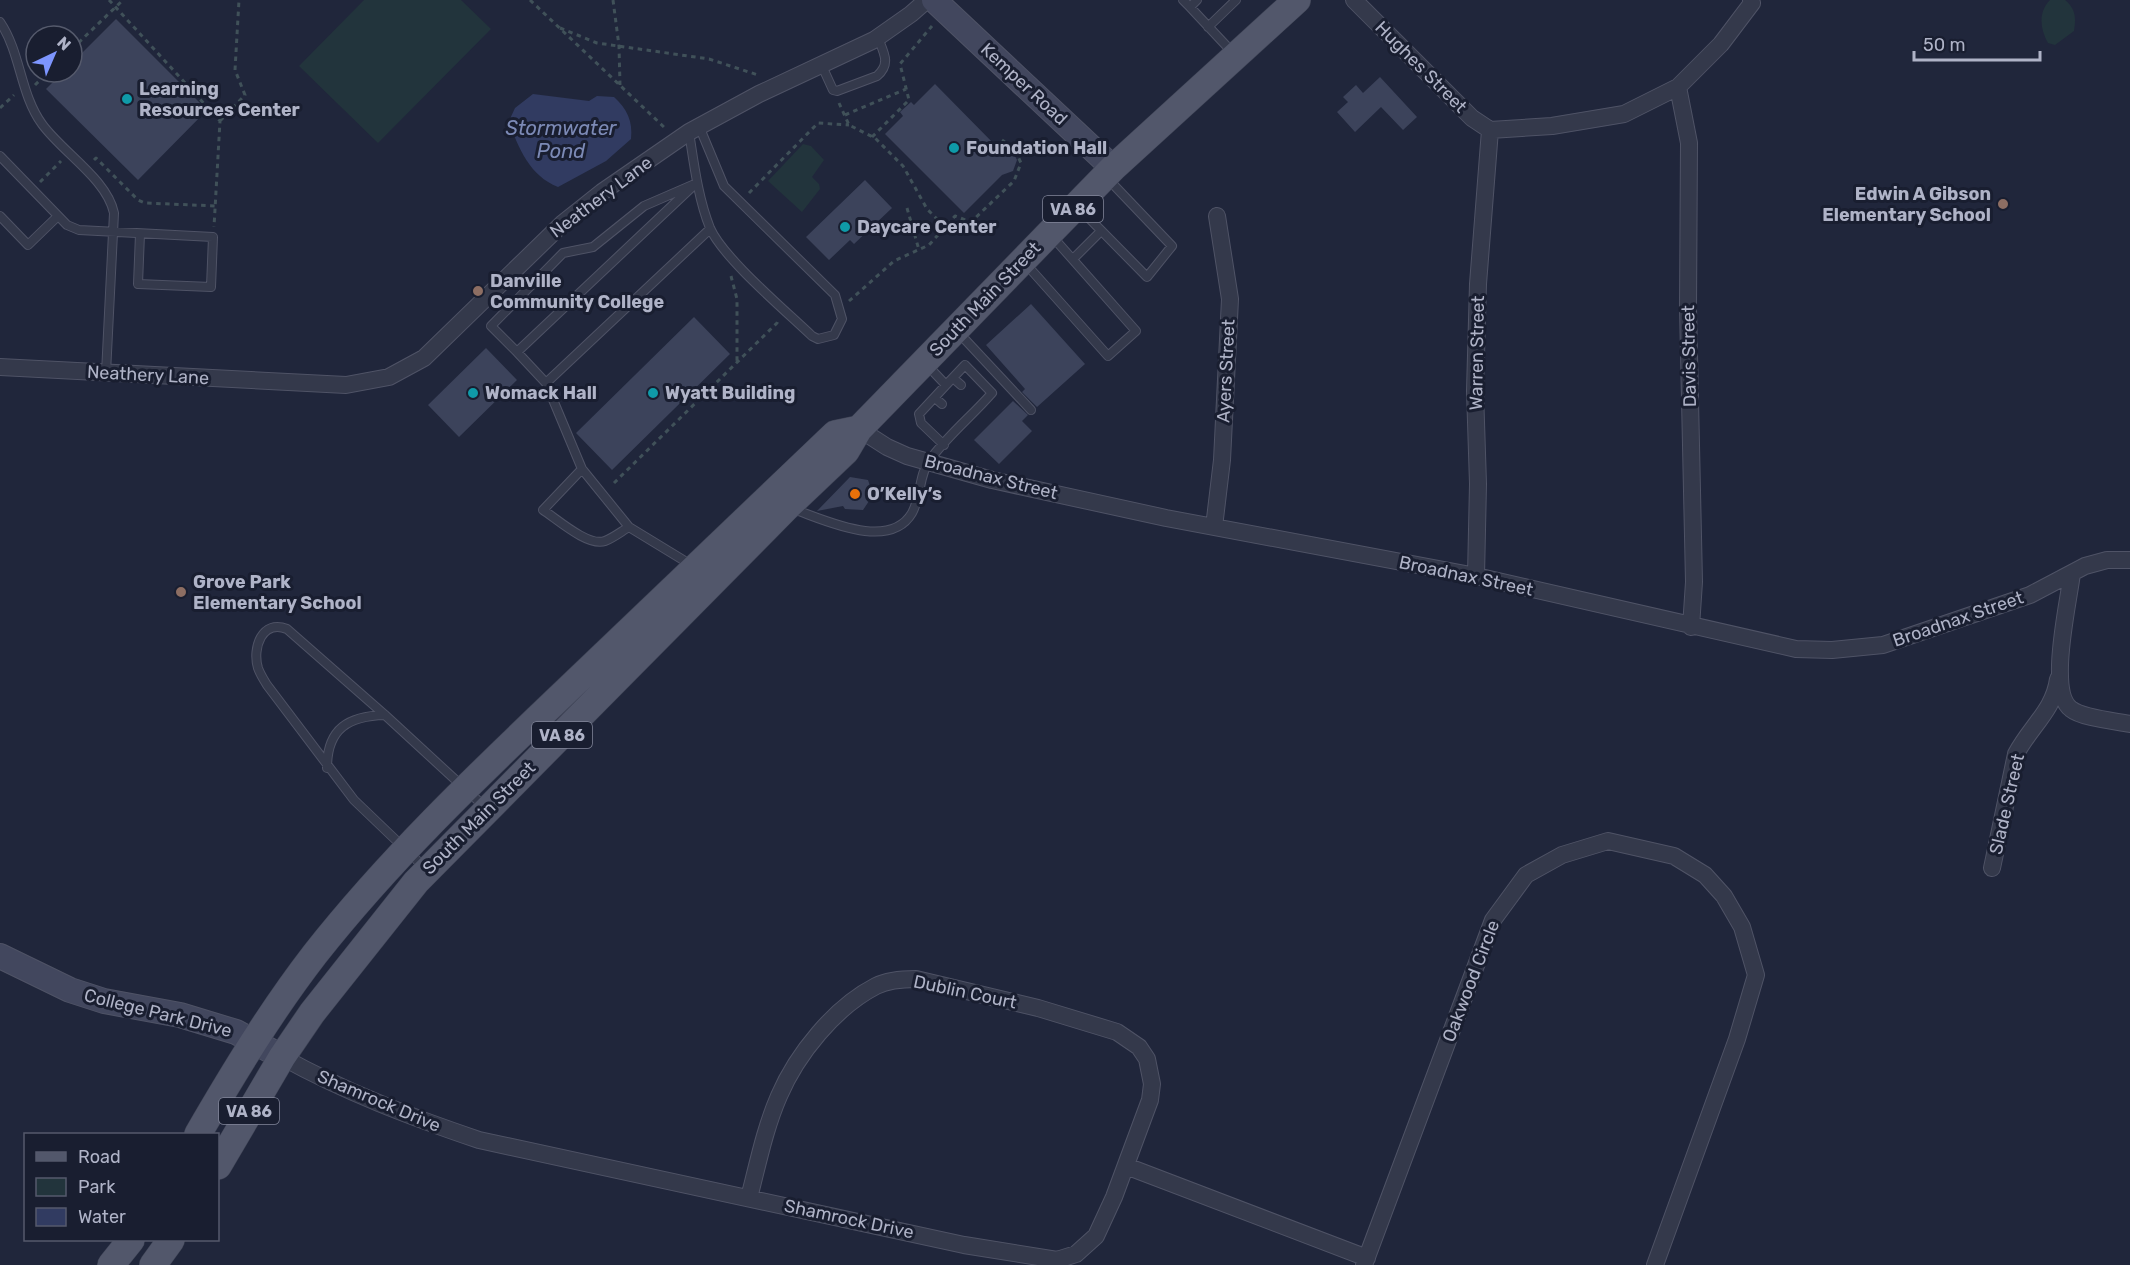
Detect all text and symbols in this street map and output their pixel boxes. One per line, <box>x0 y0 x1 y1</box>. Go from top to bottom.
street label: Hughes Street <box>1370 16 1472 118</box>
north arrow <box>24 24 84 84</box>
scale bar <box>1914 24 2040 62</box>
text: N <box>53 33 75 54</box>
text: 50 m <box>1923 34 1966 56</box>
street label: Kemper Road <box>976 38 1072 130</box>
place label: Learning Resources Center <box>139 78 300 121</box>
marker: Learning Resources Center <box>120 92 134 106</box>
water label: Stormwater Pond <box>506 116 618 163</box>
place label: Foundation Hall <box>966 137 1107 159</box>
marker: Foundation Hall <box>947 141 961 155</box>
street label: Neathery Lane <box>546 151 656 243</box>
place label: Edwin A Gibson Elementary School <box>1822 183 1991 226</box>
road number: VA 86 <box>1043 196 1103 222</box>
marker: Edwin A Gibson Elementary School <box>1996 197 2010 211</box>
place label: Daycare Center <box>857 216 997 238</box>
marker: Daycare Center <box>838 220 852 234</box>
street label: South Main Street <box>925 237 1045 361</box>
place label: Danville Community College <box>490 270 664 313</box>
marker: Danville Community College <box>471 284 485 298</box>
street label: Warren Street <box>1465 295 1489 411</box>
street label: Davis Street <box>1677 305 1701 407</box>
street label: Ayers Street <box>1212 319 1240 423</box>
street label: Neathery Lane <box>86 361 210 389</box>
place label: Womack Hall <box>485 382 597 404</box>
place label: Wyatt Building <box>665 382 796 404</box>
marker: Womack Hall <box>466 386 480 400</box>
marker: Wyatt Building <box>646 386 660 400</box>
street label: Broadnax Street <box>922 450 1060 504</box>
place label: O’Kelly’s <box>867 483 942 505</box>
marker: O’Kelly’s <box>848 487 862 501</box>
street label: Broadnax Street <box>1397 551 1535 601</box>
place label: Grove Park Elementary School <box>193 571 362 614</box>
marker: Grove Park Elementary School <box>174 585 188 599</box>
street label: Broadnax Street <box>1890 586 2026 652</box>
road number: VA 86 <box>532 722 592 748</box>
street label: Slade Street <box>1985 751 2029 857</box>
street label: South Main Street <box>418 757 540 879</box>
street label: Oakwood Circle <box>1438 917 1504 1045</box>
street label: Dublin Court <box>911 970 1019 1014</box>
street label: College Park Drive <box>82 984 234 1042</box>
street label: Shamrock Drive <box>314 1065 444 1137</box>
road number: VA 86 <box>219 1098 279 1124</box>
legend <box>24 1133 219 1241</box>
text: Road <box>78 1146 121 1168</box>
text: Park <box>78 1176 116 1198</box>
street label: Shamrock Drive <box>782 1195 916 1243</box>
text: Water <box>78 1206 126 1228</box>

